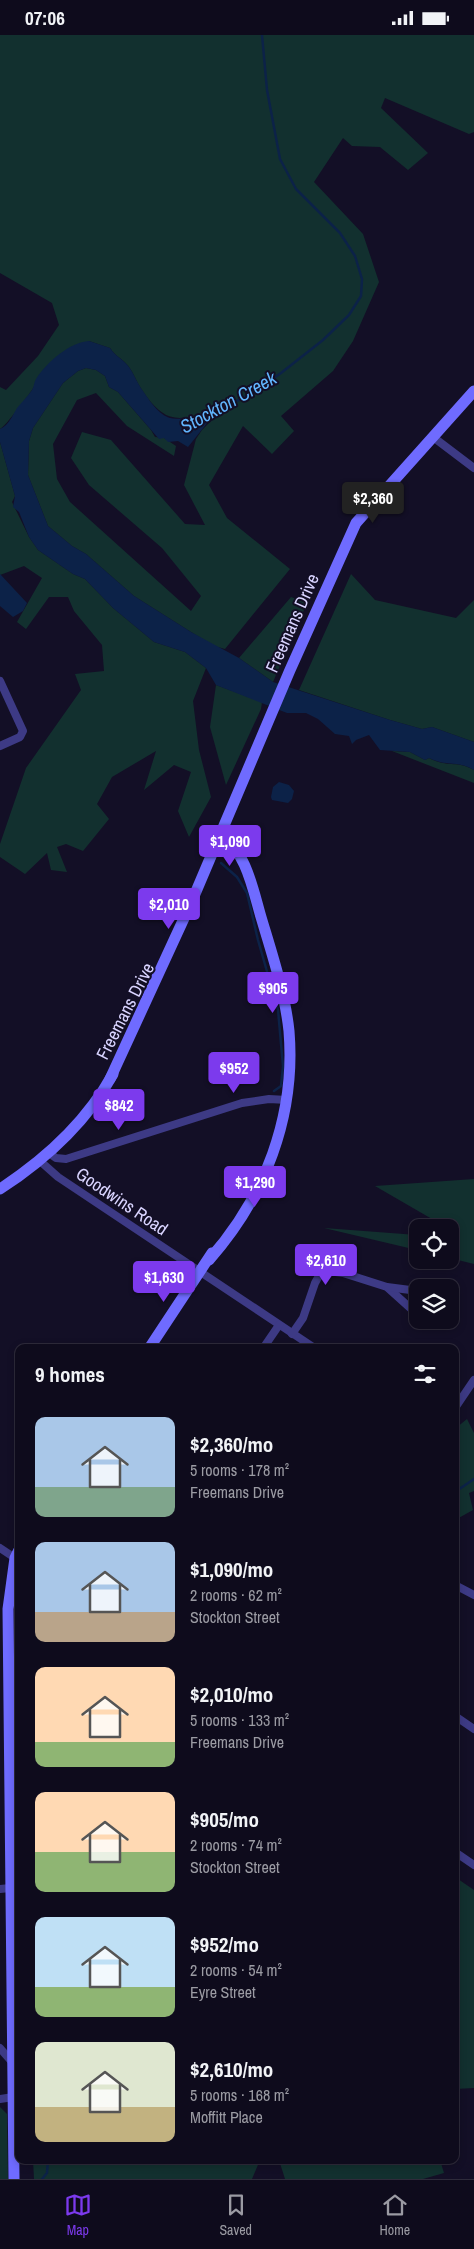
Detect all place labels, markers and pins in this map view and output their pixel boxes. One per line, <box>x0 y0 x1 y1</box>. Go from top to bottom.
pin: $2,360 <box>332 481 414 524</box>
pin: $1,090 <box>189 825 271 867</box>
pin: $2,010 <box>128 887 210 930</box>
pin: $905 <box>243 971 303 1014</box>
pin: $952 <box>204 1051 264 1094</box>
pin: $842 <box>89 1089 149 1131</box>
pin: $1,290 <box>214 1165 296 1208</box>
pin: $2,610 <box>285 1243 367 1286</box>
pin: $1,630 <box>123 1261 205 1303</box>

